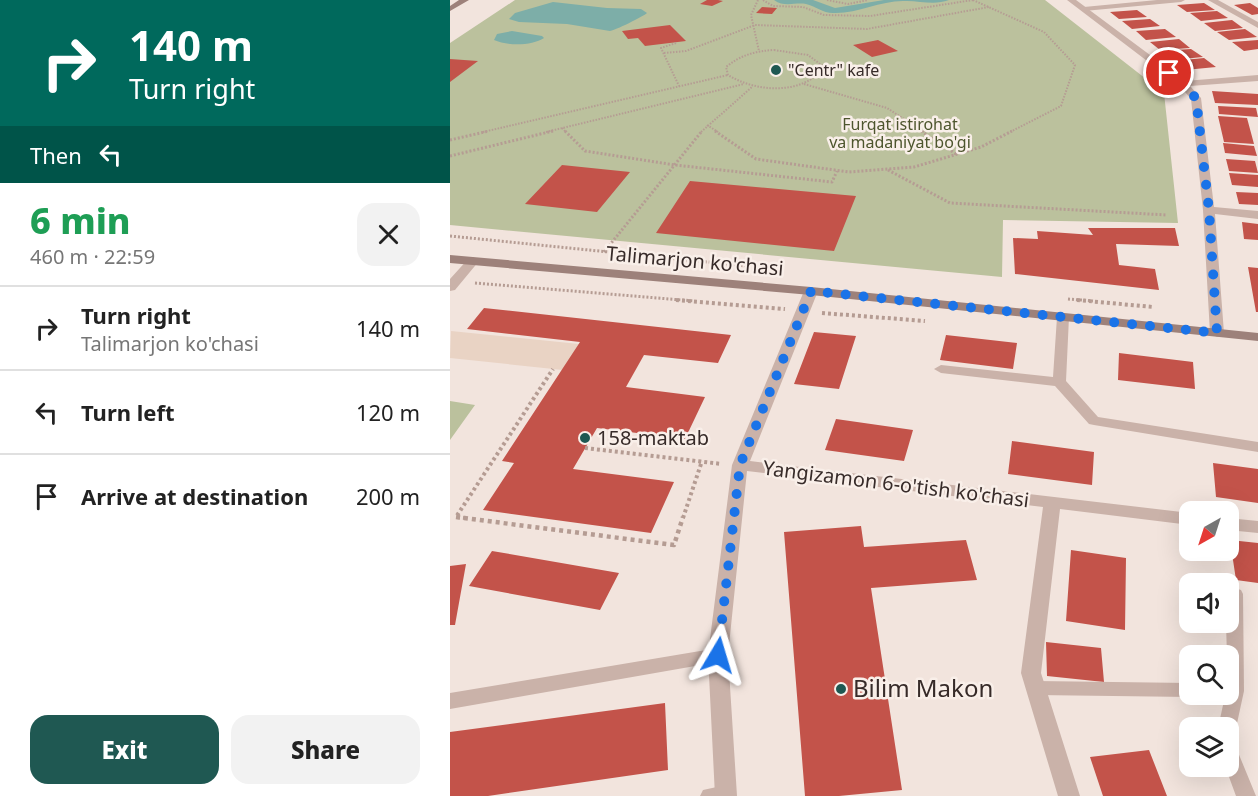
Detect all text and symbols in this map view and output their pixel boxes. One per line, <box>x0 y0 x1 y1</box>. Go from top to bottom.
text: 140 m <box>129 16 253 73</box>
icon: right <box>30 24 108 102</box>
pin <box>1143 47 1194 98</box>
icon: arrive <box>1152 56 1185 89</box>
place label: "Centr" kafe <box>788 59 879 81</box>
marker: "Centr" kafe <box>769 63 783 77</box>
text: Turn right <box>129 70 255 107</box>
park label: Furqat istirohat va madaniyat bo'gi <box>829 113 971 153</box>
icon: left <box>94 138 127 171</box>
text: Then <box>30 140 82 170</box>
text: 6 min <box>30 196 131 245</box>
button: close <box>357 203 420 266</box>
street label: Talimarjon ko'chasi <box>605 239 785 282</box>
text: 460 m · 22:59 <box>30 243 155 270</box>
text: Turn right <box>81 300 191 330</box>
icon: right <box>30 312 63 345</box>
text: 140 m <box>356 313 420 343</box>
text: Talimarjon ko'chasi <box>81 330 259 357</box>
icon: left <box>30 396 63 429</box>
text: Turn left <box>81 397 175 427</box>
text: 120 m <box>356 397 420 427</box>
place label: 158-maktab <box>597 424 709 451</box>
marker: 158-maktab <box>578 431 592 445</box>
street label: Yangizamon 6-o'tish ko'chasi <box>761 454 1031 513</box>
icon: arrive <box>30 480 63 513</box>
text: Arrive at destination <box>81 481 308 511</box>
text: 200 m <box>356 481 420 511</box>
north arrow <box>1179 501 1239 561</box>
map controls <box>1179 501 1239 777</box>
button: sound <box>1179 573 1239 633</box>
position arrow <box>686 623 750 687</box>
button: search <box>1179 645 1239 705</box>
place label: Bilim Makon <box>853 671 993 704</box>
marker: Bilim Makon <box>834 682 848 696</box>
button: Exit <box>30 715 219 784</box>
button: Share <box>231 715 420 784</box>
button: layers <box>1179 717 1239 777</box>

